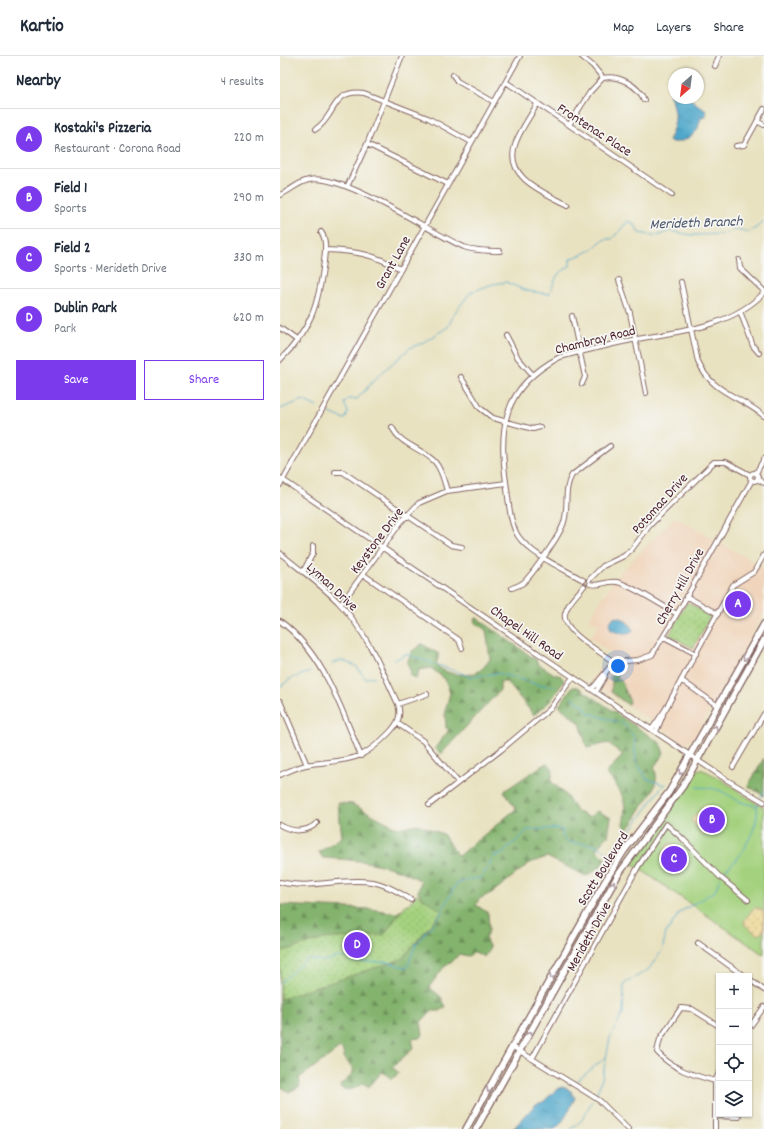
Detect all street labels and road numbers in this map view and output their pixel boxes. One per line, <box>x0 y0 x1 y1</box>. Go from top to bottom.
street label: Frontenac Place <box>553 99 635 162</box>
street label: Grant Lane <box>371 232 417 293</box>
street label: Chambray Road <box>553 321 638 361</box>
street label: Potomac Drive <box>628 469 693 539</box>
street label: Keystone Drive <box>346 504 409 579</box>
street label: Cherry Hill Drive <box>651 545 710 629</box>
street label: Lyman Drive <box>301 558 362 617</box>
street label: Chapel Hill Road <box>485 601 566 666</box>
street label: Scott Boulevard <box>573 828 634 910</box>
street label: Merideth Drive <box>562 899 617 975</box>

